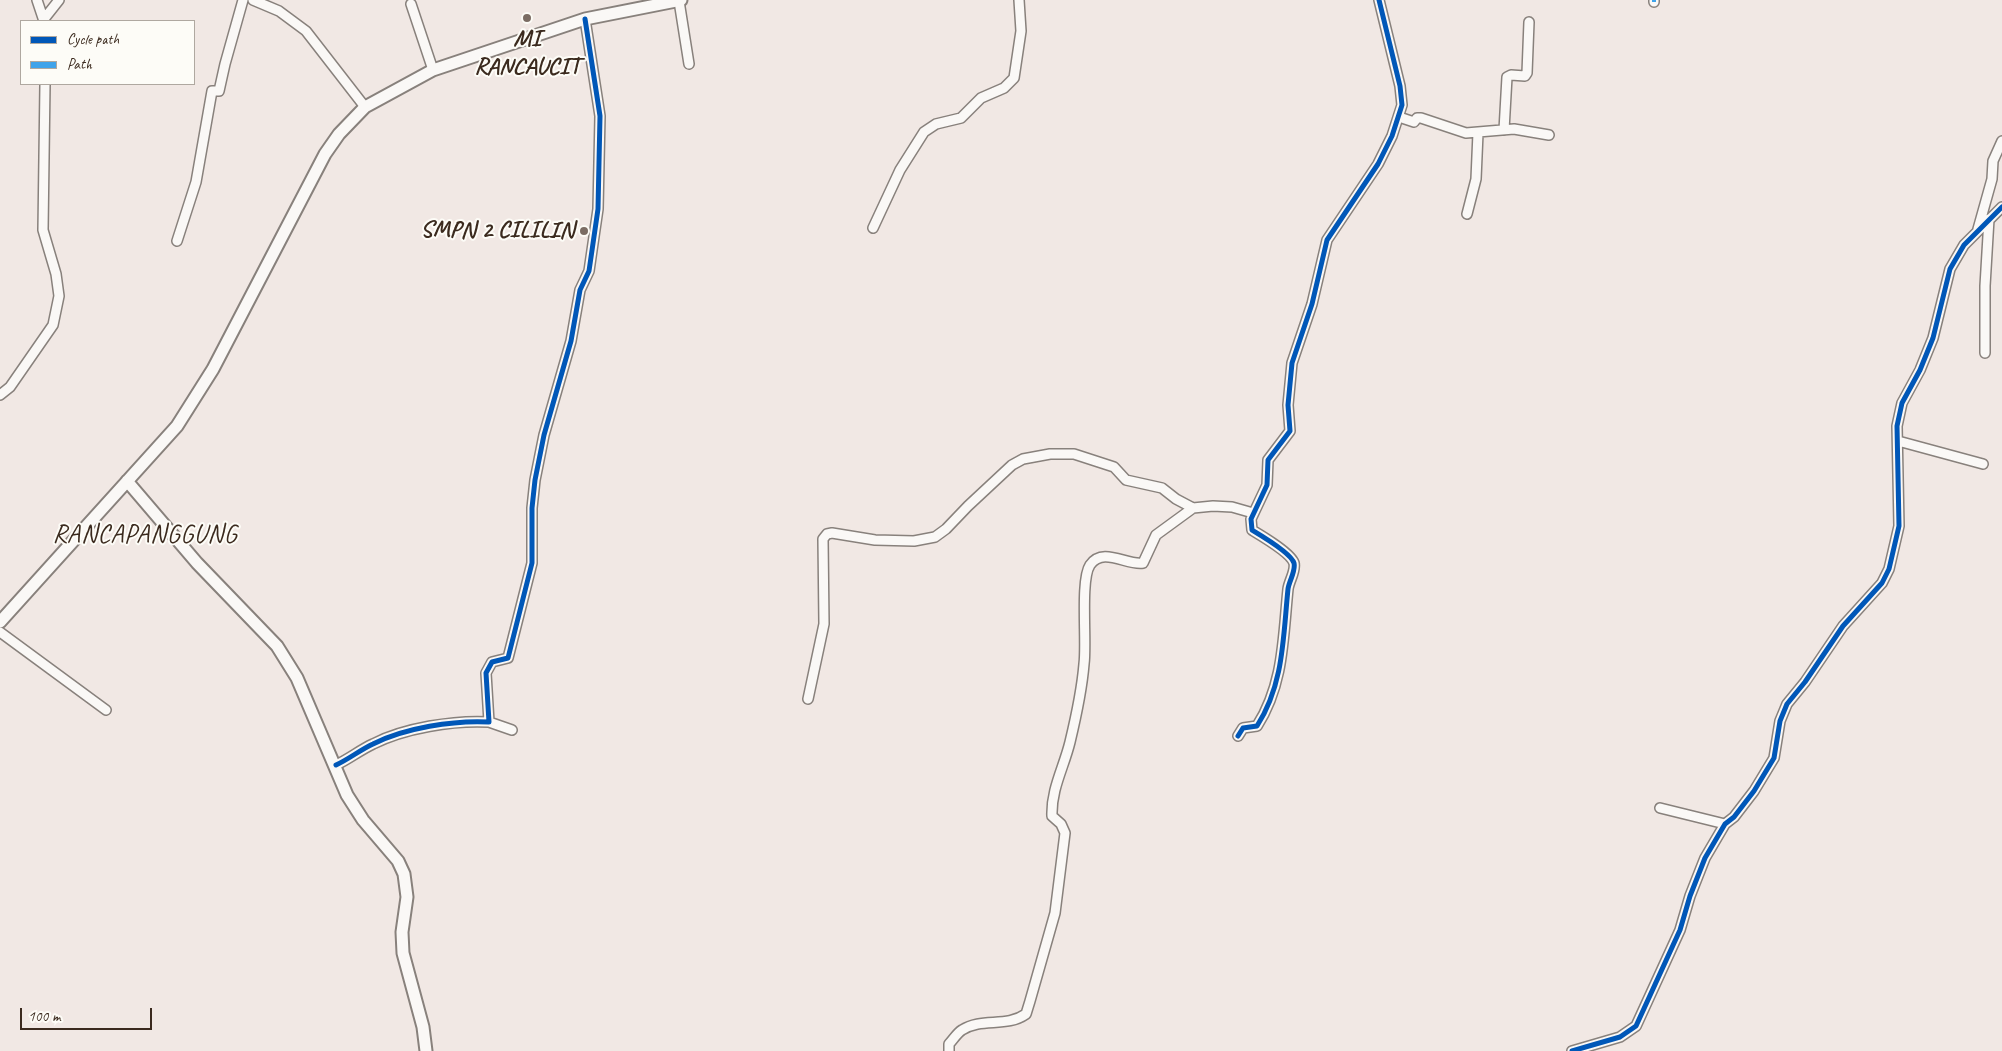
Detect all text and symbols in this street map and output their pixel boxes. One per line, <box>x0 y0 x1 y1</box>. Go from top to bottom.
marker: MI RANCAUCIT <box>521 12 533 24</box>
legend <box>20 20 195 85</box>
place label: MI RANCAUCIT <box>474 26 580 82</box>
text: Cycle path <box>67 30 119 49</box>
text: Path <box>67 55 92 74</box>
place label: SMPN 2 CILILIN <box>420 217 574 245</box>
marker: SMPN 2 CILILIN <box>578 225 590 237</box>
district label: RANCAPANGGUNG <box>52 519 238 551</box>
scale bar <box>22 998 155 1030</box>
text: 100 m <box>28 1007 60 1026</box>

